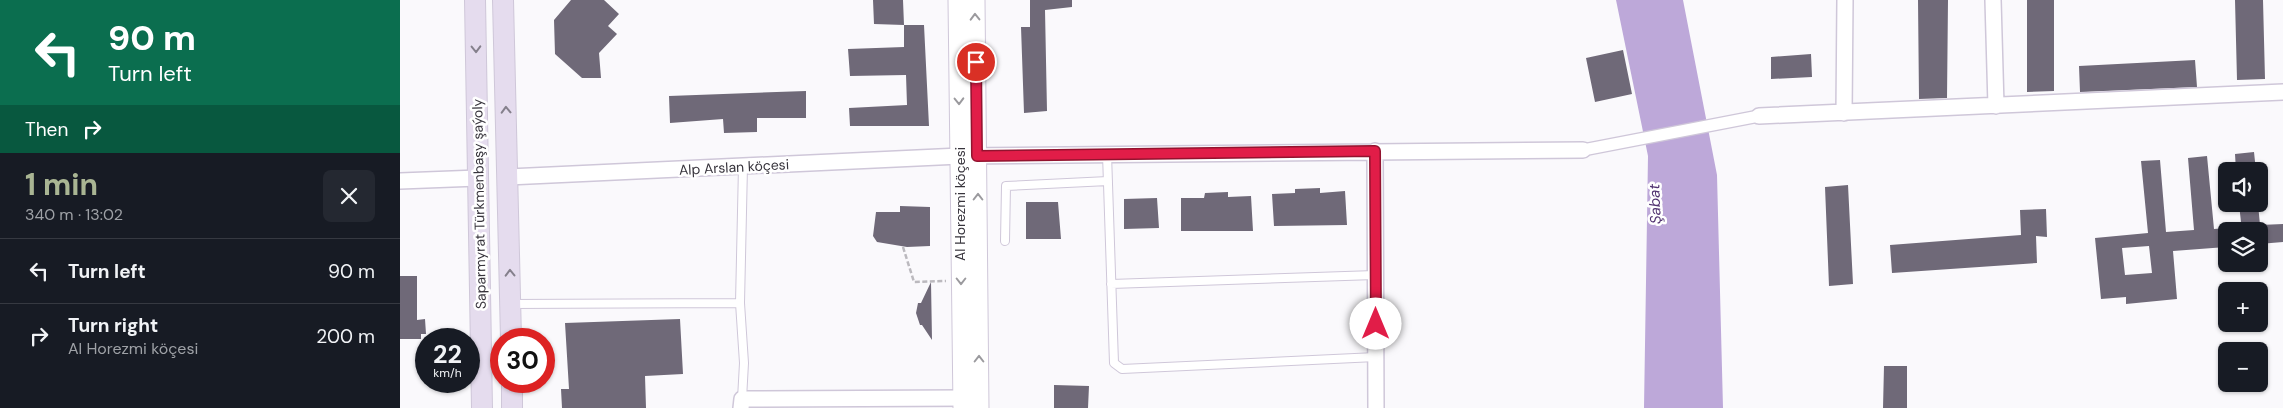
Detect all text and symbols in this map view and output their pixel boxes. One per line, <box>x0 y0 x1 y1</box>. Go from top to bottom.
one-way arrow <box>970 13 980 20</box>
text: 90 m <box>108 15 196 61</box>
icon: left <box>25 20 90 85</box>
pin <box>955 41 997 83</box>
one-way arrow <box>471 45 481 53</box>
icon: arrive <box>962 48 990 76</box>
text: Turn left <box>108 59 192 88</box>
street label: Saparmyrat Türkmenbaşy şaýoly <box>468 98 490 309</box>
one-way arrow <box>954 98 964 105</box>
one-way arrow <box>501 106 511 114</box>
icon: right <box>78 115 106 143</box>
text: Then <box>25 117 68 142</box>
street label: Al Horezmi köçesi <box>951 147 969 261</box>
street label: Alp Arslan köçesi <box>679 155 789 179</box>
map controls <box>2218 162 2268 392</box>
button: sound <box>2218 162 2268 212</box>
text: 1 min <box>25 165 98 204</box>
button: close <box>323 170 375 222</box>
water label: Şabat <box>1644 183 1666 225</box>
one-way arrow <box>973 193 983 200</box>
text: 340 m · 13:02 <box>25 204 123 225</box>
button: layers <box>2218 222 2268 272</box>
icon: left <box>25 257 53 285</box>
text: Turn left <box>68 259 146 284</box>
text: 90 m <box>328 259 375 284</box>
one-way arrow <box>504 268 515 276</box>
one-way arrow <box>956 278 966 285</box>
button: + <box>2218 282 2268 332</box>
position arrow <box>1349 297 1401 349</box>
text: Turn right <box>68 313 158 338</box>
icon: right <box>25 322 53 350</box>
text: 200 m <box>316 324 375 349</box>
speed limit sign: 30 <box>490 328 555 393</box>
text: Al Horezmi köçesi <box>68 338 198 359</box>
text: 22 <box>433 338 462 371</box>
button: − <box>2218 342 2268 392</box>
one-way arrow <box>974 355 984 363</box>
text: km/h <box>433 365 462 381</box>

